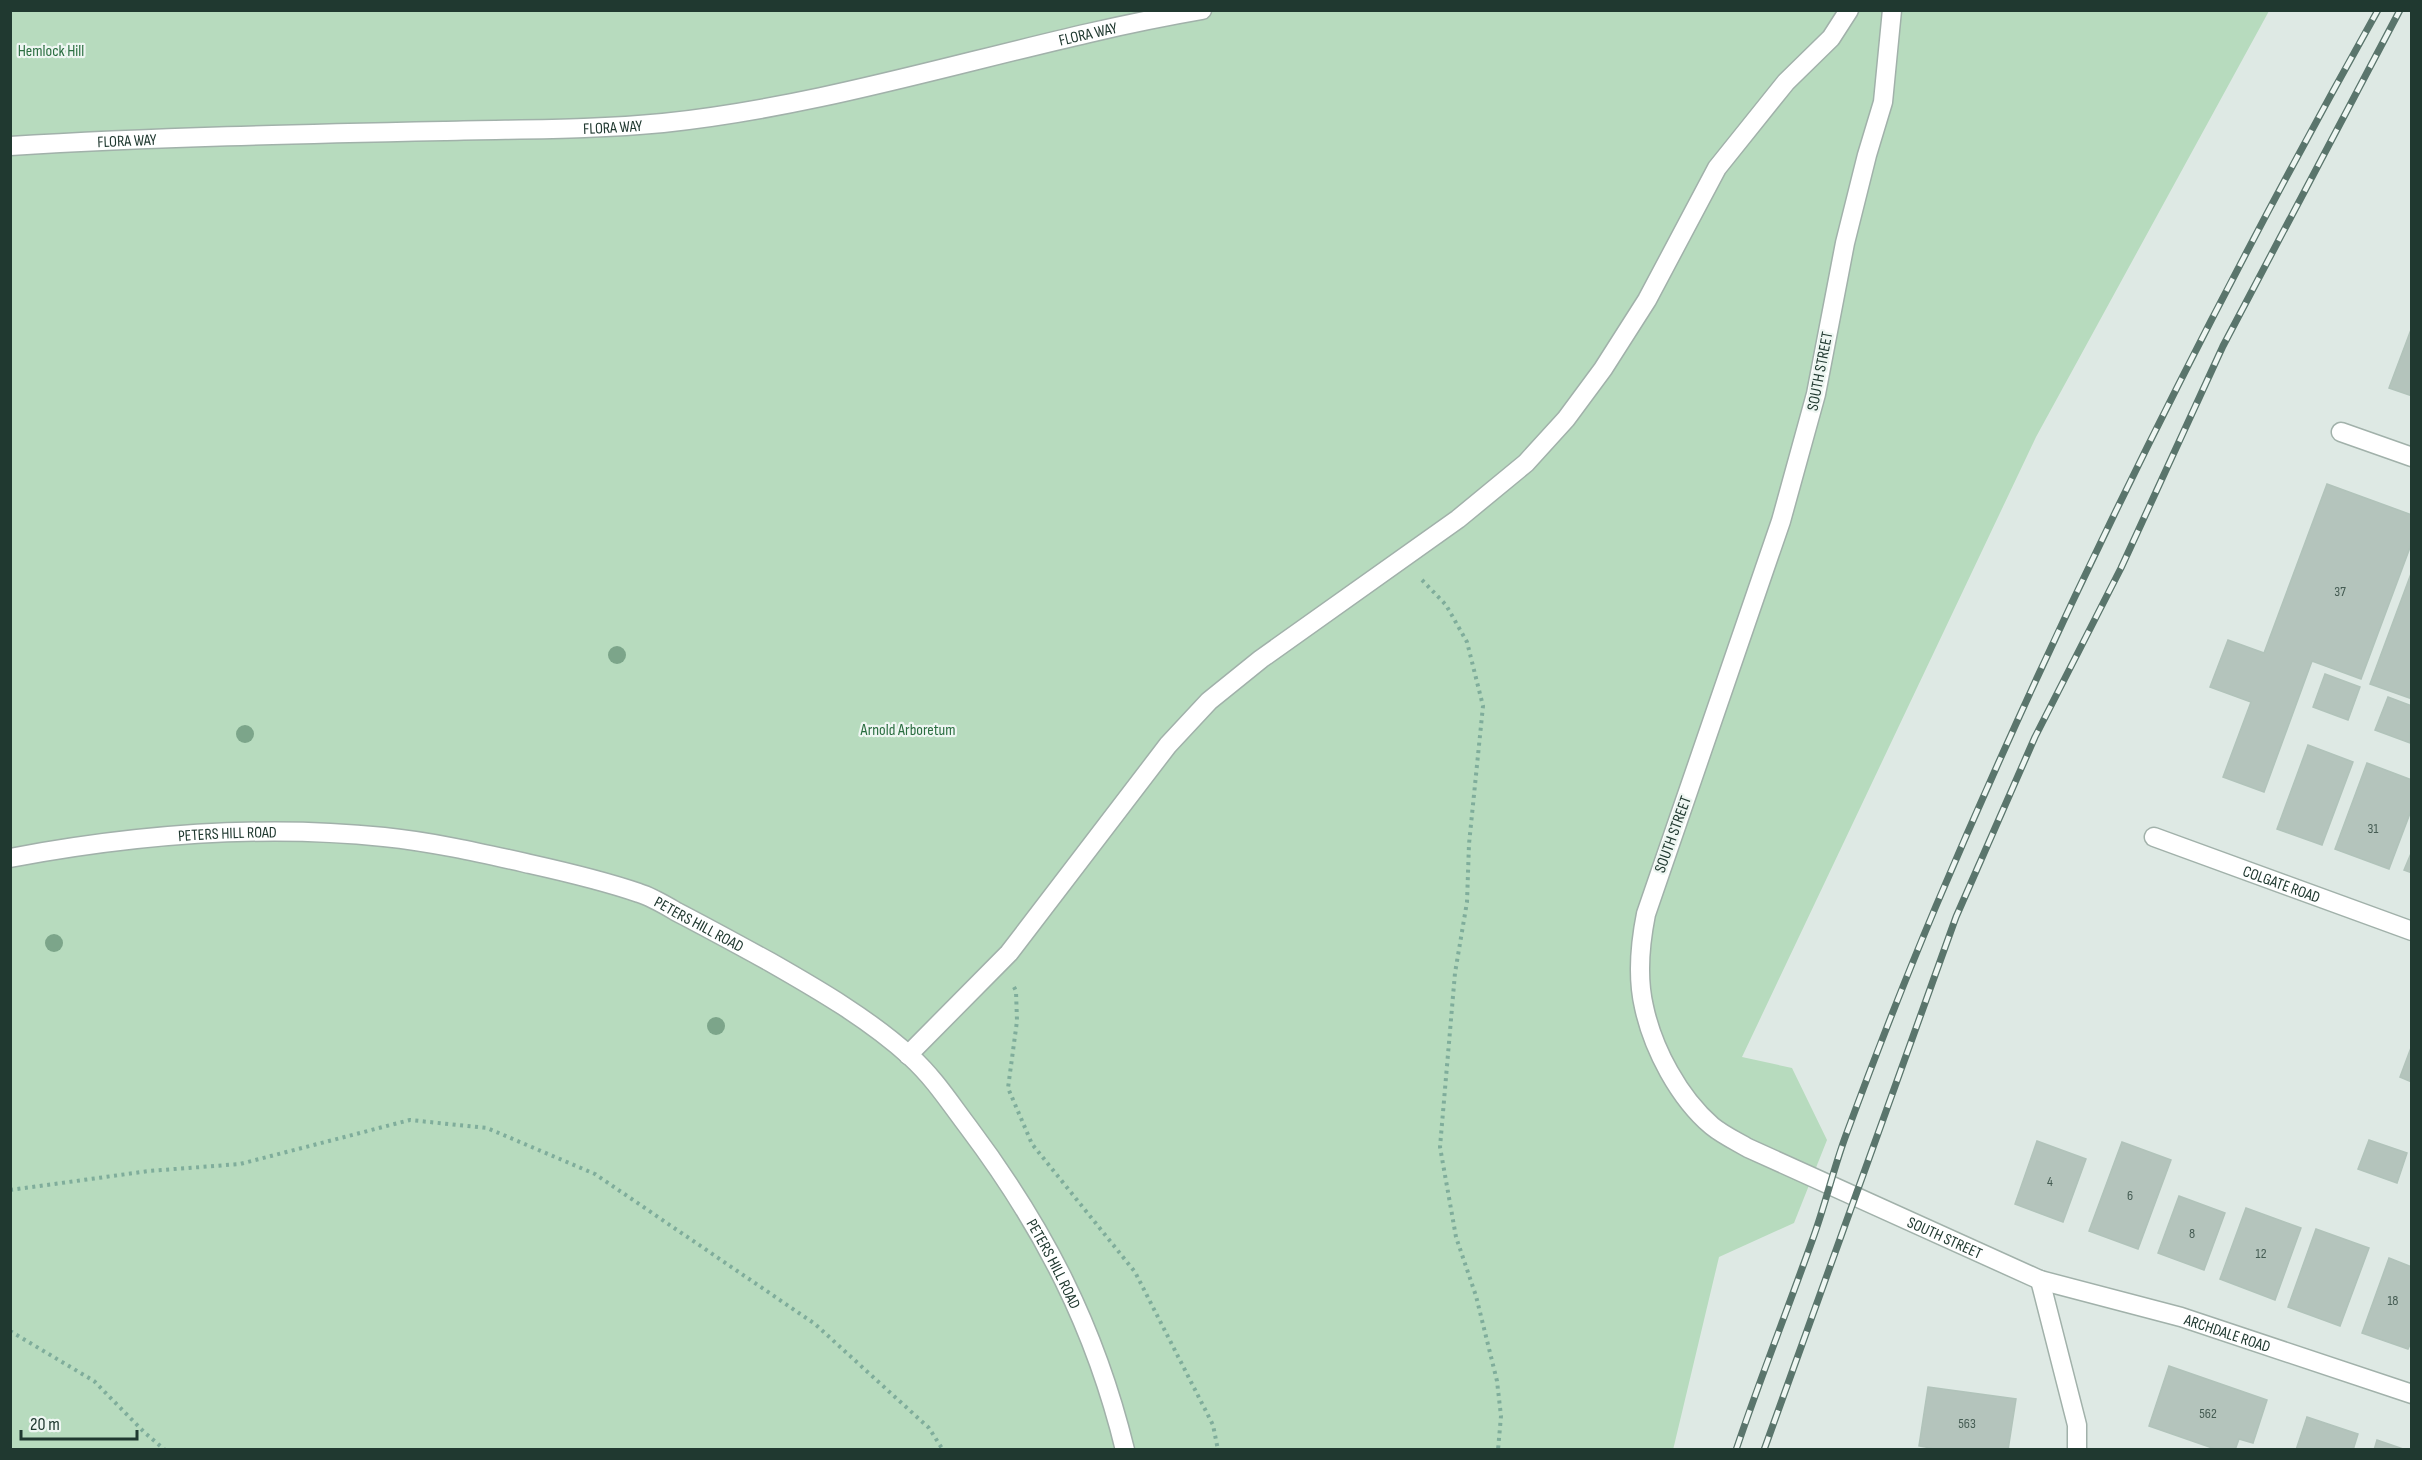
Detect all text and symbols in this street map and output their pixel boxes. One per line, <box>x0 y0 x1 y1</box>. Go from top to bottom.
street label: FLORA WAY <box>1057 19 1119 51</box>
park label: Hemlock Hill <box>18 42 84 61</box>
street label: FLORA WAY <box>583 117 643 139</box>
street label: FLORA WAY <box>97 131 157 152</box>
street label: SOUTH STREET <box>1804 330 1838 412</box>
house number: 37 <box>2334 583 2346 600</box>
park label: Arnold Arboretum <box>859 721 956 740</box>
street label: SOUTH STREET <box>1651 793 1696 875</box>
house number: 31 <box>2368 820 2378 837</box>
street label: PETERS HILL ROAD <box>177 823 277 846</box>
street label: COLGATE ROAD <box>2240 862 2323 908</box>
street label: PETERS HILL ROAD <box>651 893 747 957</box>
house number: 4 <box>2047 1173 2053 1190</box>
house number: 6 <box>2127 1187 2133 1204</box>
street label: SOUTH STREET <box>1904 1213 1985 1264</box>
street label: PETERS HILL ROAD <box>1022 1216 1084 1312</box>
house number: 8 <box>2189 1225 2195 1242</box>
house number: 12 <box>2256 1245 2267 1262</box>
house number: 18 <box>2387 1292 2399 1309</box>
street label: ARCHDALE ROAD <box>2181 1310 2273 1357</box>
scale bar <box>21 1403 136 1441</box>
house number: 562 <box>2199 1405 2217 1422</box>
text: 20 m <box>30 1414 60 1435</box>
house number: 563 <box>1958 1415 1976 1432</box>

